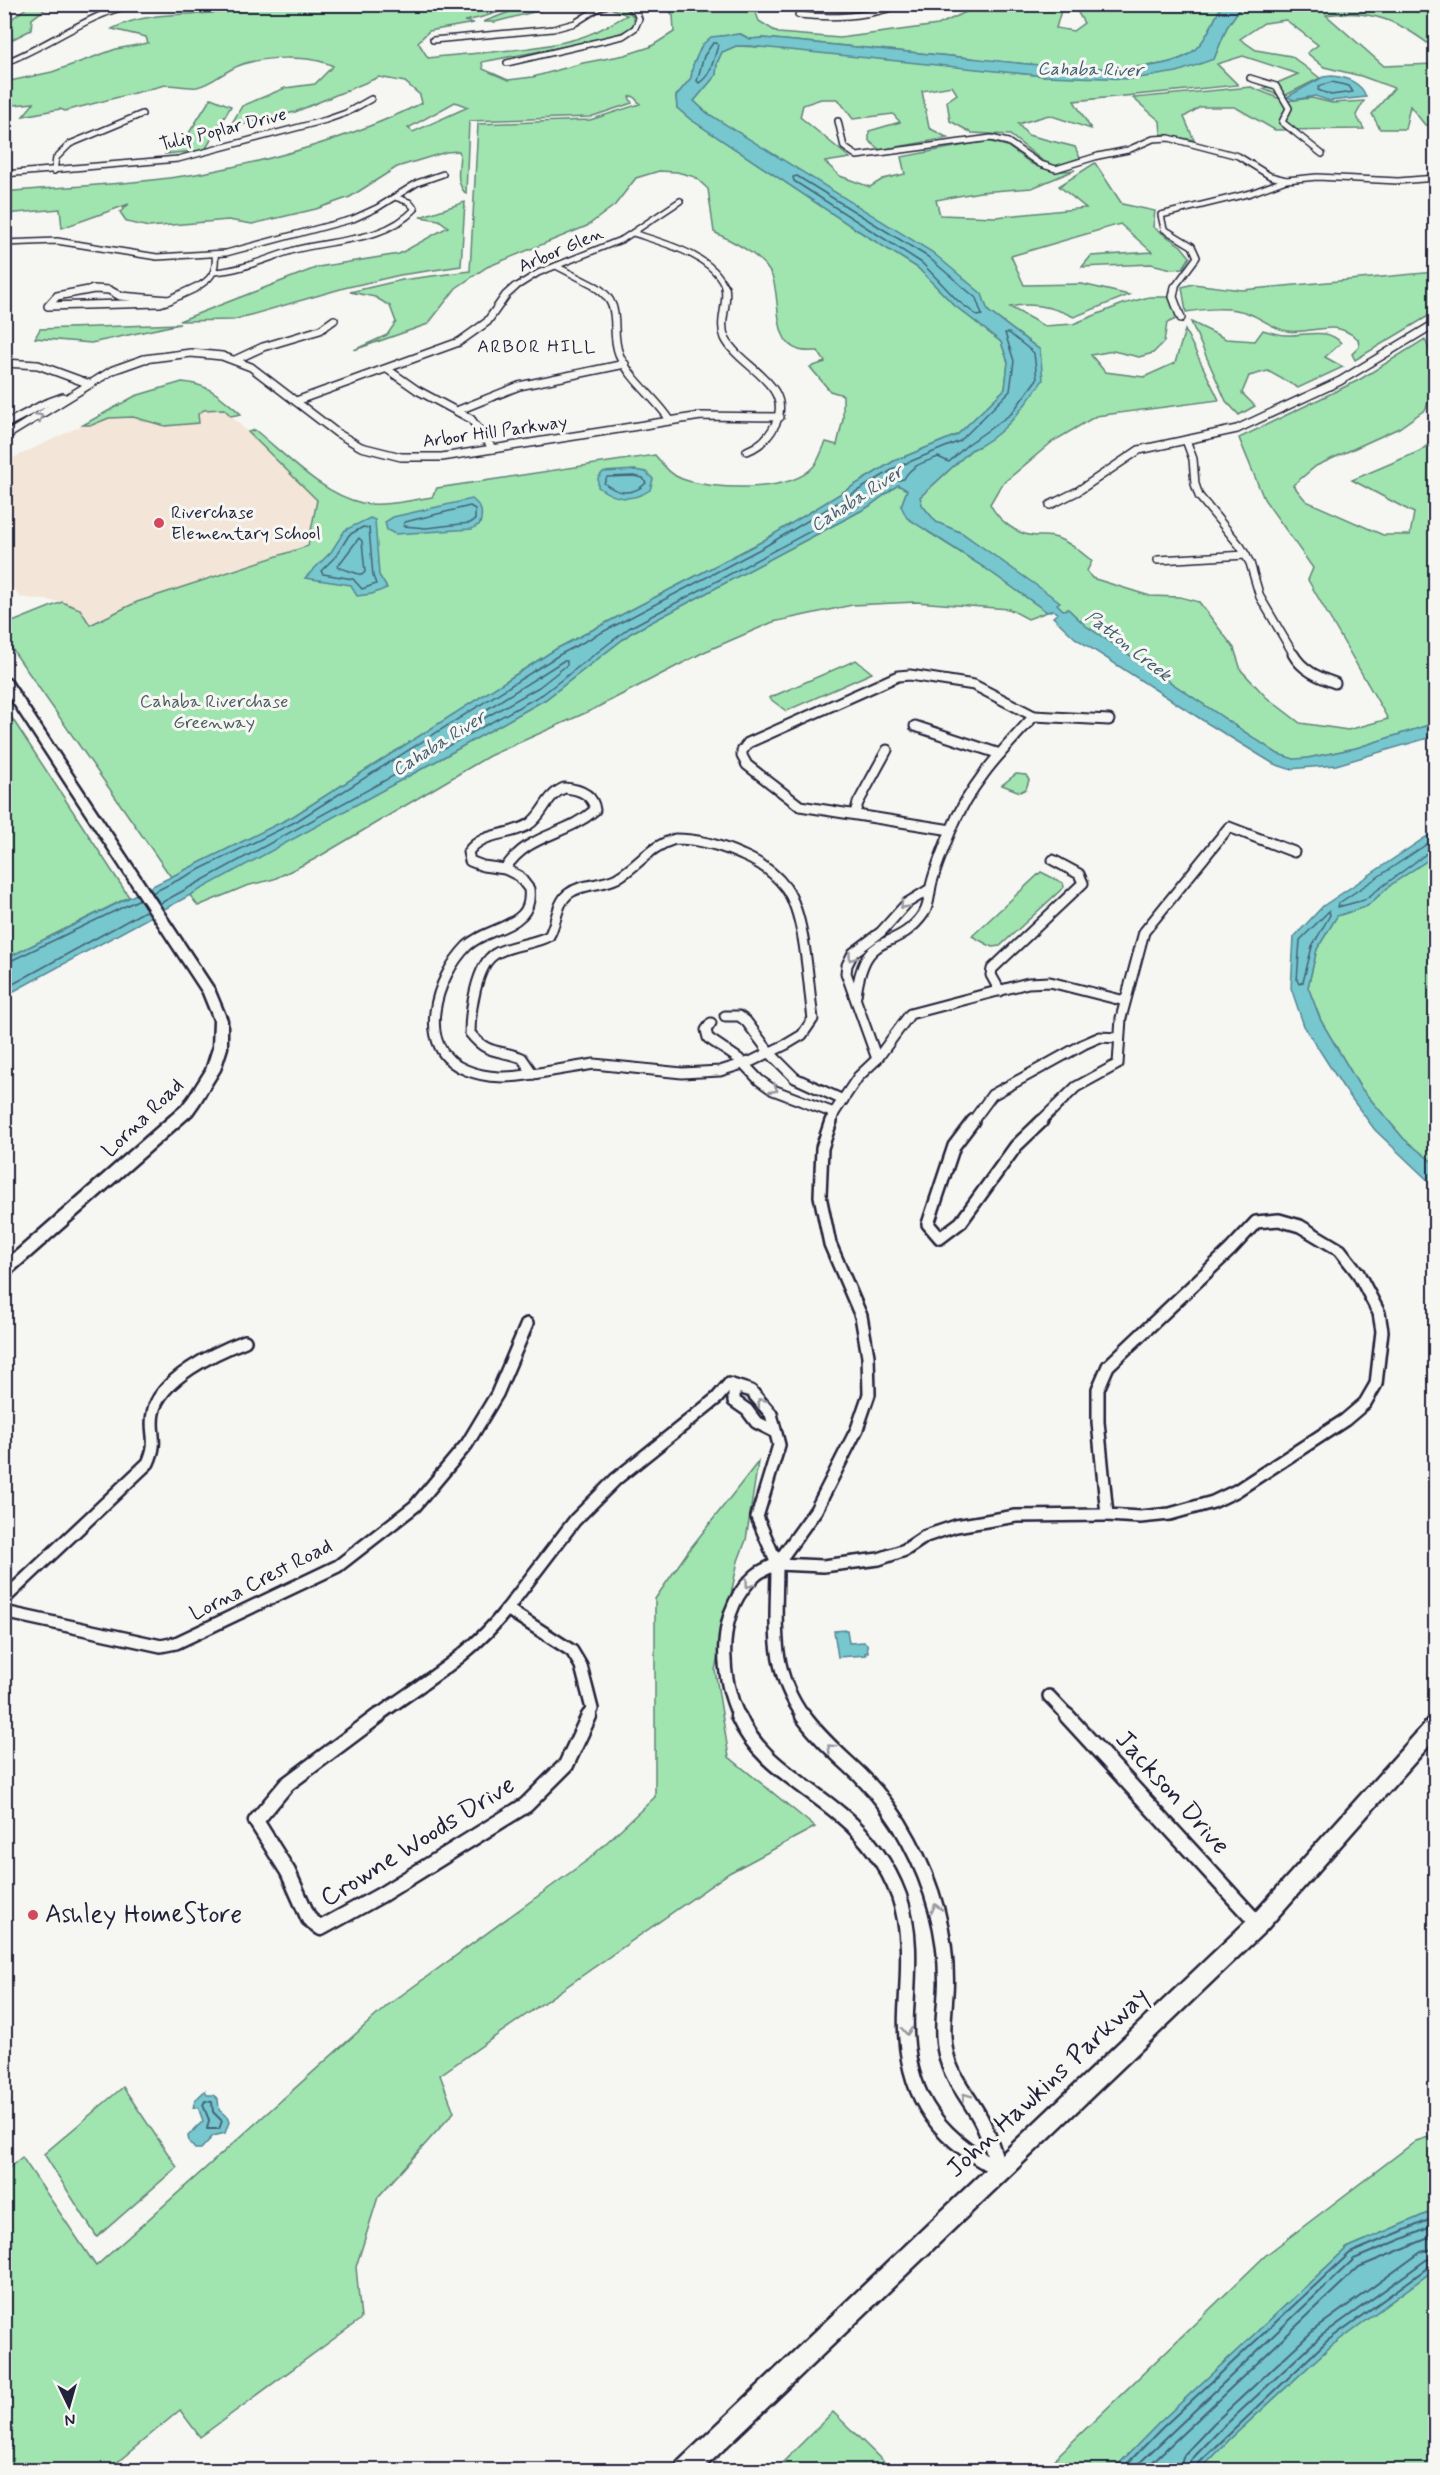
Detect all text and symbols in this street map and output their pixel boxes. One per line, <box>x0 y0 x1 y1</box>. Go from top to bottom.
water label: Cahaba River <box>1037 57 1146 83</box>
street label: Tulip Poplar Drive <box>157 103 289 157</box>
street label: Arbor Glen <box>515 221 607 279</box>
district label: ARBOR HILL <box>477 335 597 359</box>
street label: Arbor Hill Parkway <box>421 410 569 454</box>
one-way arrow <box>33 413 43 425</box>
water label: Cahaba River <box>806 459 910 538</box>
place label: Riverchase Elementary School <box>171 501 321 546</box>
marker: Riverchase Elementary School <box>152 516 166 530</box>
water label: Patton Creek <box>1080 605 1176 688</box>
park label: Cahaba Riverchase Greenway <box>140 690 288 735</box>
water label: Cahaba River <box>388 705 492 782</box>
one-way arrow <box>900 898 911 909</box>
one-way arrow <box>848 950 859 961</box>
street label: Lorna Road <box>96 1072 190 1164</box>
one-way arrow <box>768 1082 778 1094</box>
one-way arrow <box>757 1398 768 1409</box>
street label: Lorna Crest Road <box>185 1532 337 1628</box>
one-way arrow <box>746 1577 757 1588</box>
street label: Jackson Drive <box>1107 1724 1237 1862</box>
one-way arrow <box>827 1745 838 1756</box>
street label: Crowne Woods Drive <box>314 1768 522 1916</box>
place label: Ashley HomeStore <box>45 1898 242 1932</box>
one-way arrow <box>931 1903 943 1914</box>
marker: Ashley HomeStore <box>26 1908 40 1922</box>
street label: John Hawkins Parkway <box>939 1980 1157 2186</box>
one-way arrow <box>900 2026 913 2035</box>
one-way arrow <box>963 2092 974 2103</box>
north arrow <box>39 2376 99 2436</box>
text: N <box>64 2409 76 2430</box>

